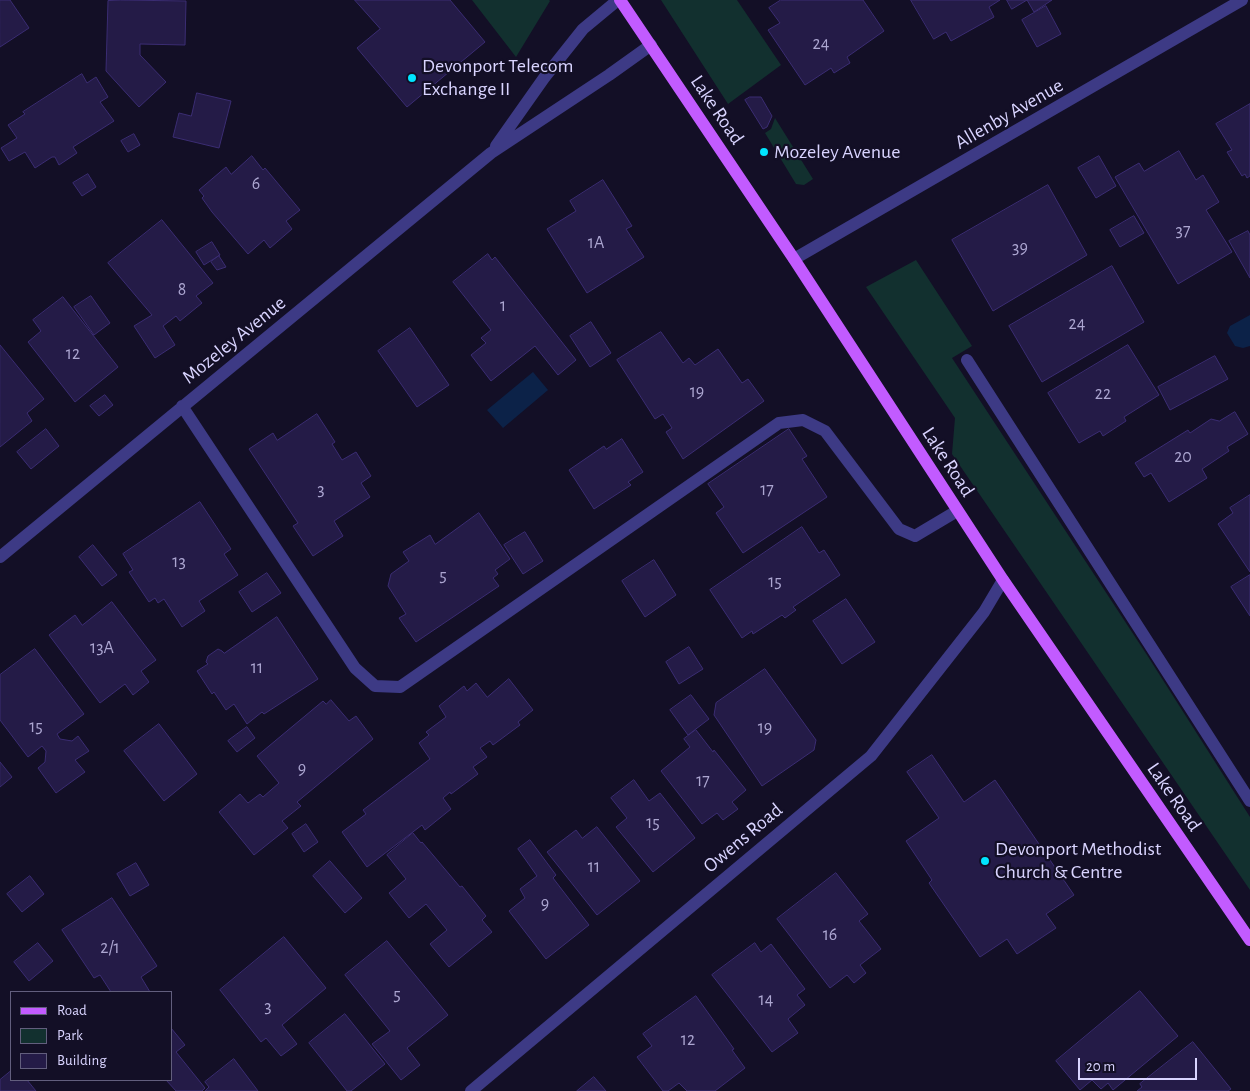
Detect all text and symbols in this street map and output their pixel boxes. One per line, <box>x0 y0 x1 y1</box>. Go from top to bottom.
house number: 24 <box>813 33 829 55</box>
place label: Devonport Telecom Exchange II <box>422 54 573 101</box>
street label: Lake Road <box>685 71 749 149</box>
marker: Devonport Telecom Exchange II <box>406 72 418 84</box>
street label: Allenby Avenue <box>951 73 1067 155</box>
place label: Mozeley Avenue <box>774 140 900 164</box>
marker: Mozeley Avenue <box>758 146 770 158</box>
house number: 6 <box>252 173 260 195</box>
house number: 37 <box>1176 220 1190 242</box>
house number: 1A <box>588 232 604 254</box>
house number: 39 <box>1012 237 1028 259</box>
house number: 8 <box>178 279 186 301</box>
street label: Mozeley Avenue <box>177 291 291 389</box>
house number: 1 <box>500 295 506 317</box>
house number: 24 <box>1069 313 1085 335</box>
house number: 12 <box>66 343 80 365</box>
house number: 19 <box>690 381 704 403</box>
house number: 22 <box>1095 383 1111 405</box>
street label: Lake Road <box>917 422 979 502</box>
house number: 20 <box>1174 446 1192 468</box>
house number: 3 <box>317 479 325 501</box>
house number: 17 <box>760 479 774 501</box>
house number: 13 <box>172 551 186 573</box>
house number: 5 <box>439 565 447 587</box>
house number: 15 <box>768 571 782 593</box>
house number: 13A <box>90 637 114 659</box>
house number: 11 <box>251 657 263 679</box>
house number: 15 <box>29 716 43 738</box>
house number: 19 <box>758 717 772 739</box>
house number: 9 <box>298 758 306 780</box>
street label: Lake Road <box>1142 758 1206 836</box>
house number: 17 <box>696 770 710 792</box>
street label: Owens Road <box>699 798 787 878</box>
house number: 15 <box>646 812 660 834</box>
place label: Devonport Methodist Church & Centre <box>995 837 1161 884</box>
marker: Devonport Methodist Church & Centre <box>979 855 991 867</box>
house number: 11 <box>588 856 600 878</box>
house number: 9 <box>541 893 549 915</box>
house number: 16 <box>823 924 837 946</box>
house number: 2/1 <box>100 937 120 959</box>
house number: 5 <box>393 984 401 1006</box>
house number: 14 <box>759 989 773 1011</box>
legend <box>10 991 172 1081</box>
house number: 3 <box>264 996 272 1018</box>
text: Road <box>57 1003 87 1018</box>
text: Park <box>57 1028 83 1043</box>
house number: 12 <box>681 1029 695 1051</box>
scale bar <box>1080 1048 1199 1080</box>
text: Building <box>57 1053 107 1068</box>
text: 20 m <box>1086 1059 1115 1074</box>

